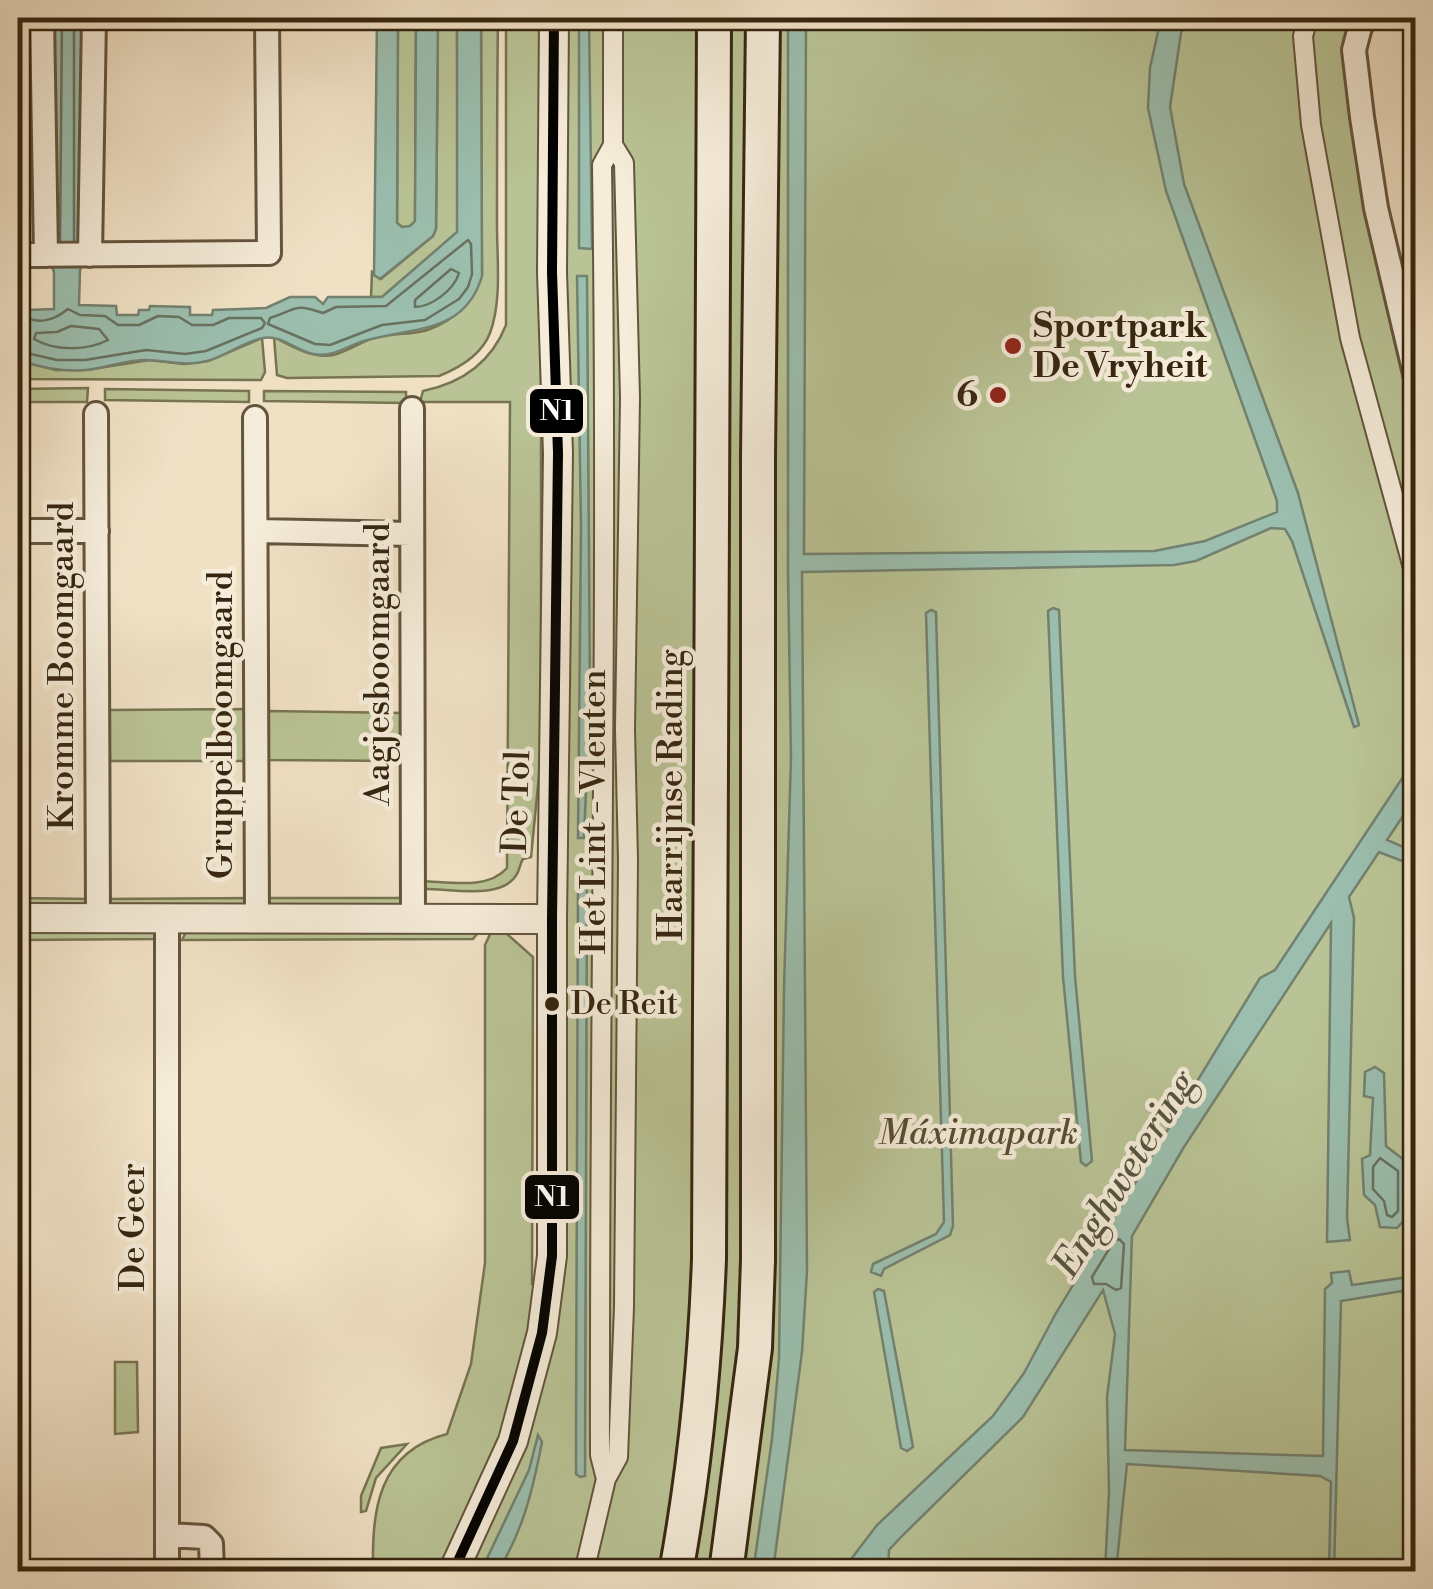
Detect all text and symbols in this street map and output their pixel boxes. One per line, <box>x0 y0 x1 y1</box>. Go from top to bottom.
place label: Sportpark De Vryheit <box>1033 305 1208 388</box>
marker: Sportpark De Vryheit <box>1002 335 1024 357</box>
place label: 6 <box>956 374 978 417</box>
marker: 6 <box>987 384 1009 406</box>
line badge: N1 <box>528 387 585 435</box>
text: N1 <box>539 394 575 429</box>
street label: Kromme Boomgaard <box>41 501 84 830</box>
street label: Aagjesboomgaard <box>357 522 400 807</box>
street label: Gruppelboomgaard <box>200 571 243 879</box>
street label: Haarrijnse Rading <box>650 649 693 941</box>
street label: Het Lint - Vleuten <box>573 669 616 955</box>
street label: De Tol <box>494 749 540 855</box>
place label: De Reit <box>571 984 678 1024</box>
marker: De Reit <box>542 994 562 1014</box>
water label: Enghwetering <box>1042 1061 1208 1287</box>
park label: Máximapark <box>878 1112 1078 1155</box>
street label: De Geer <box>112 1163 155 1291</box>
line badge: N1 <box>523 1173 581 1221</box>
text: N1 <box>534 1180 570 1215</box>

